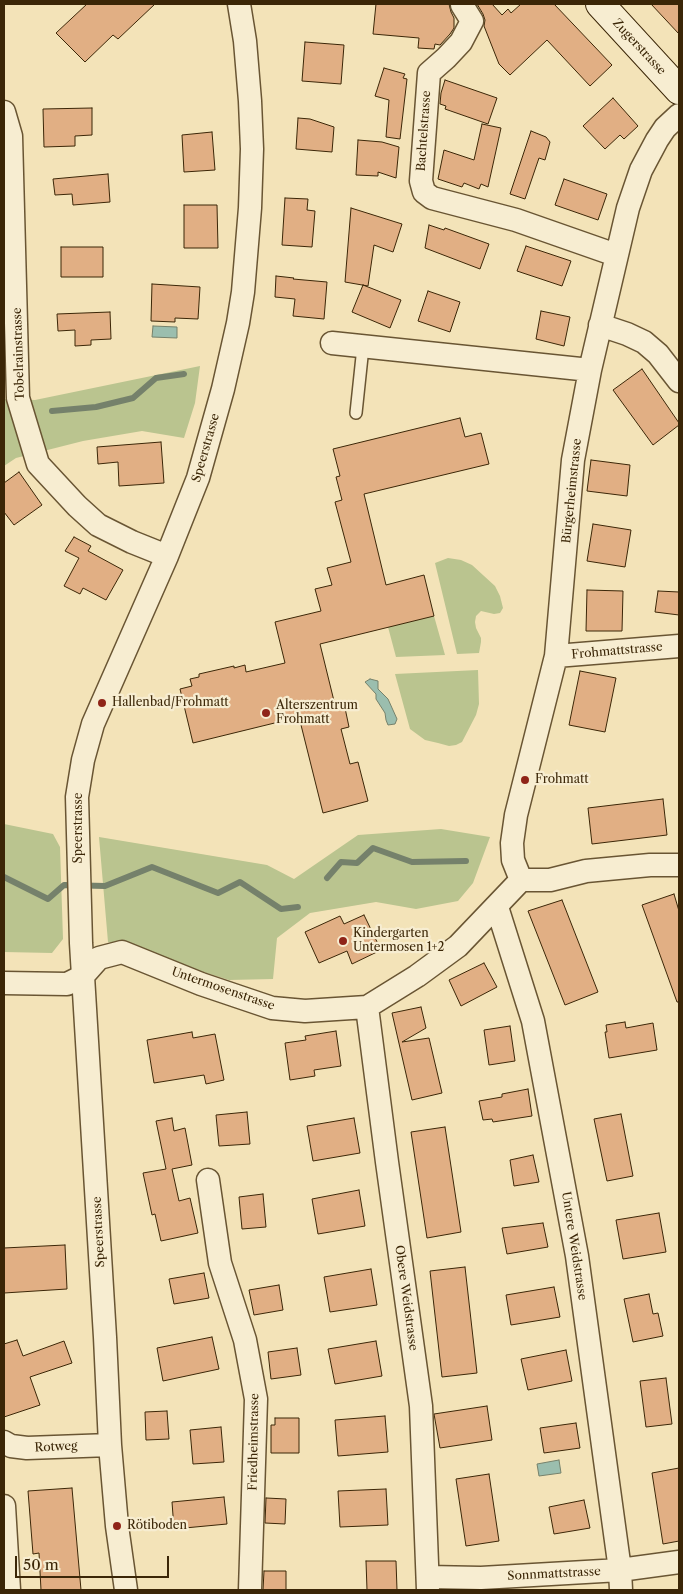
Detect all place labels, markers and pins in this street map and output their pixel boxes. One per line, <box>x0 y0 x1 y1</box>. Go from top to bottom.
place label: Hallenbad/Frohmatt <box>112 696 229 710</box>
marker: Hallenbad/Frohmatt <box>96 697 108 709</box>
place label: Alterszentrum Frohmatt <box>276 699 358 727</box>
marker: Alterszentrum Frohmatt <box>260 707 272 719</box>
place label: Frohmatt <box>535 773 589 787</box>
marker: Frohmatt <box>519 774 531 786</box>
place label: Kindergarten Untermosen 1+2 <box>353 927 444 955</box>
marker: Kindergarten Untermosen 1+2 <box>337 935 349 947</box>
place label: Rötiboden <box>127 1519 187 1533</box>
marker: Rötiboden <box>111 1520 123 1532</box>

